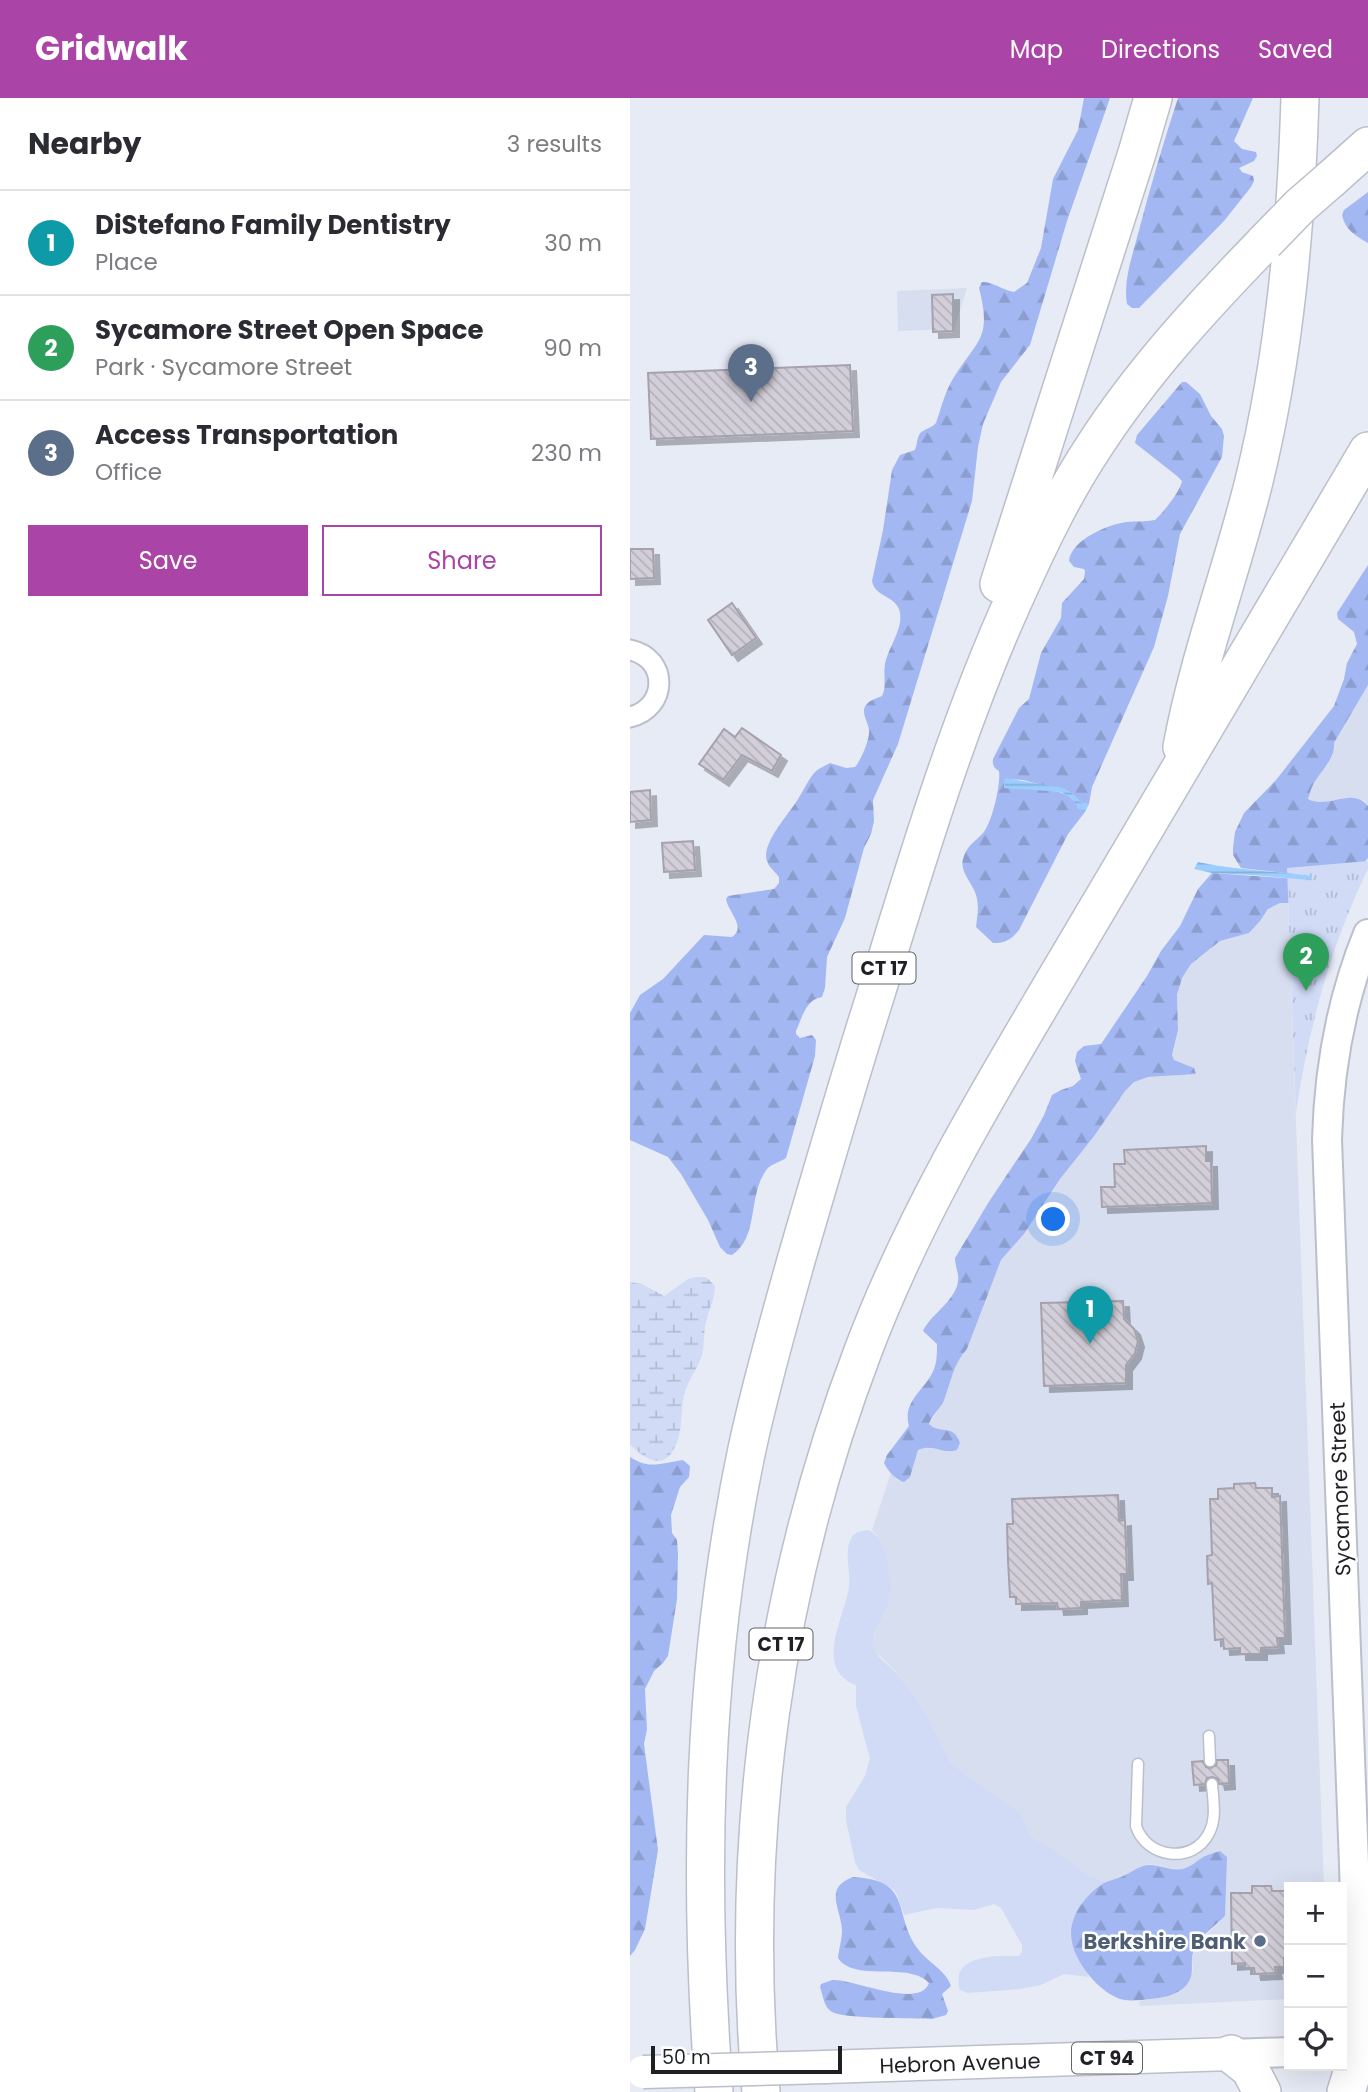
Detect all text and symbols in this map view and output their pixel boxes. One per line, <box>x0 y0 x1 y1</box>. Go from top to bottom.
text: Gridwalk <box>35 25 188 72</box>
text: Map <box>1010 33 1063 66</box>
text: Directions <box>1101 33 1220 66</box>
text: Saved <box>1258 33 1333 66</box>
text: Nearby <box>28 122 142 165</box>
text: 3 results <box>507 128 602 160</box>
text: DiStefano Family Dentistry <box>95 207 451 243</box>
text: 1 <box>47 227 55 259</box>
text: 30 m <box>544 227 602 259</box>
text: Place <box>95 246 158 278</box>
text: Sycamore Street Open Space <box>95 312 484 348</box>
text: 2 <box>44 332 58 364</box>
text: 90 m <box>543 332 602 364</box>
pin: 3 <box>728 344 774 402</box>
text: Park · Sycamore Street <box>95 351 352 383</box>
text: Access Transportation <box>95 417 398 453</box>
text: 3 <box>44 437 58 469</box>
text: 230 m <box>531 437 602 469</box>
text: Office <box>95 456 162 488</box>
button: Save <box>28 525 308 596</box>
button: Share <box>322 525 602 596</box>
pin: 2 <box>1283 933 1329 991</box>
road number: CT 17 <box>852 953 916 984</box>
your location <box>1036 1202 1070 1236</box>
pin: 1 <box>1067 1286 1113 1344</box>
street label: Sycamore Street <box>1322 1401 1358 1577</box>
road number: CT 17 <box>750 1628 812 1660</box>
map controls <box>1284 1882 1347 2071</box>
button: + <box>1284 1882 1347 1945</box>
place label: Berkshire Bank <box>1084 1927 1246 1956</box>
marker: Berkshire Bank <box>1252 1933 1268 1949</box>
button: − <box>1284 1945 1347 2008</box>
button: locate <box>1284 2008 1347 2071</box>
road number: CT 94 <box>1072 2042 1142 2074</box>
scale bar <box>651 2043 842 2075</box>
text: 50 m <box>662 2044 711 2071</box>
street label: Hebron Avenue <box>879 2046 1041 2080</box>

